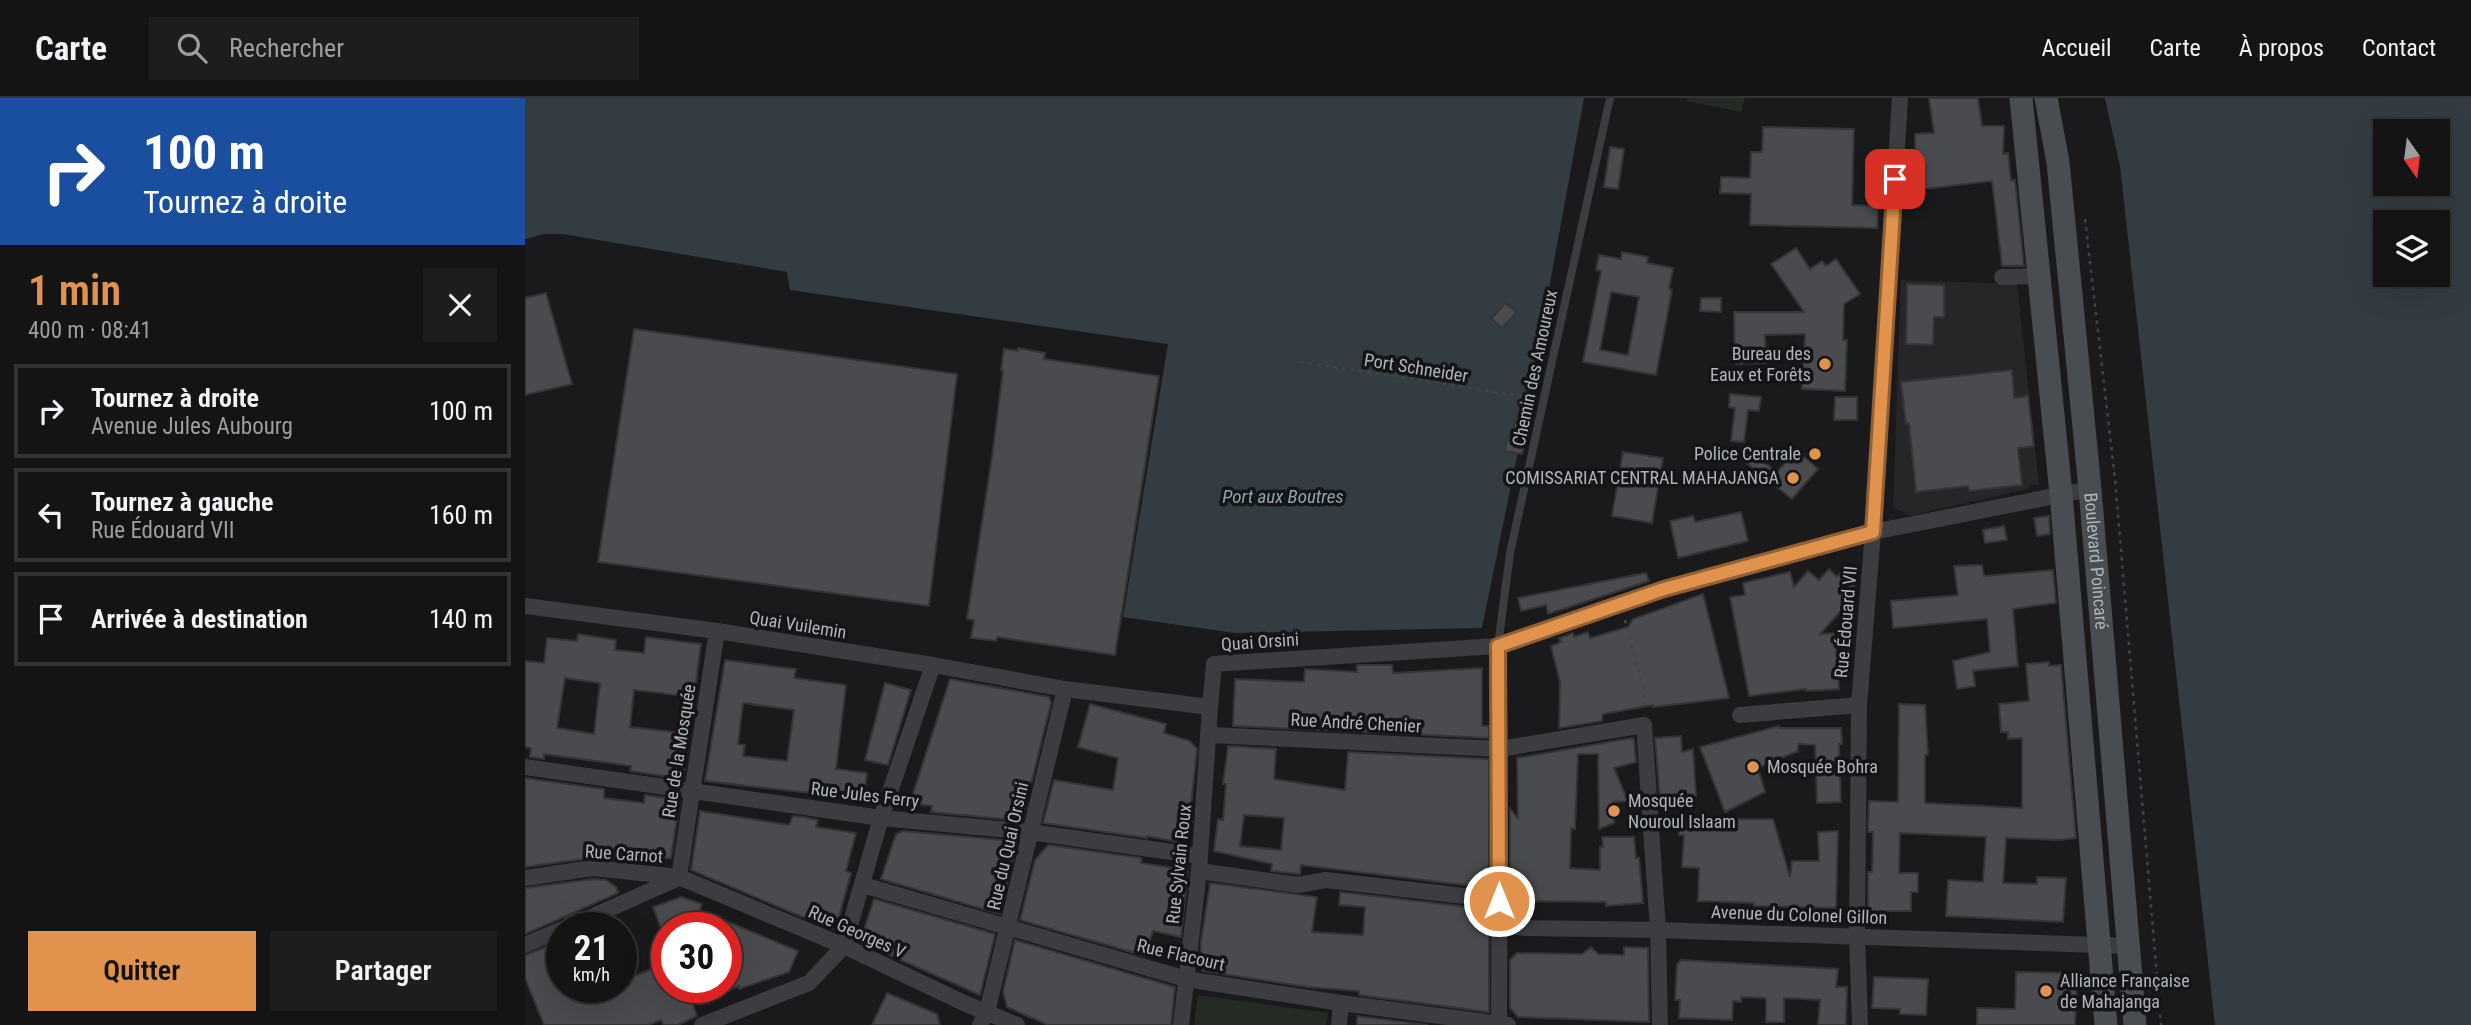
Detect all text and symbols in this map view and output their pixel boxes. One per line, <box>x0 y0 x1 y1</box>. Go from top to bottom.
search box <box>149 17 639 80</box>
text: Carte <box>35 29 107 68</box>
icon: search <box>173 29 211 67</box>
text: Rechercher <box>229 33 344 63</box>
text: Accueil <box>2042 34 2111 62</box>
text: Carte <box>2149 34 2201 62</box>
text: À propos <box>2239 34 2324 62</box>
text: Contact <box>2362 34 2436 62</box>
north arrow <box>2373 119 2450 196</box>
map controls <box>2373 119 2450 287</box>
text: 100 m <box>143 124 265 181</box>
icon: right <box>28 126 119 217</box>
pin <box>1865 149 1925 209</box>
icon: arrive <box>1876 160 1914 198</box>
text: Tournez à droite <box>143 183 347 221</box>
button: layers <box>2373 210 2450 287</box>
text: 1 min <box>28 266 121 315</box>
button: close <box>423 268 497 342</box>
street label: Chemin des Amoureux <box>1508 288 1561 448</box>
text: 400 m · 08:41 <box>28 317 152 344</box>
place label: Bureau des Eaux et Forêts <box>1710 343 1811 385</box>
street label: Port Schneider <box>1363 349 1470 386</box>
marker: Bureau des Eaux et Forêts <box>1817 356 1833 372</box>
text: Tournez à droite <box>91 383 259 413</box>
icon: right <box>32 392 70 430</box>
text: 100 m <box>429 396 493 426</box>
text: Avenue Jules Aubourg <box>91 413 293 440</box>
place label: Police Centrale <box>1694 443 1801 464</box>
marker: Police Centrale <box>1807 446 1823 462</box>
place label: COMISSARIAT CENTRAL MAHAJANGA <box>1505 467 1780 488</box>
marker: COMISSARIAT CENTRAL MAHAJANGA <box>1785 470 1801 486</box>
water label: Port aux Boutres <box>1222 485 1344 508</box>
text: Tournez à gauche <box>91 487 273 517</box>
street label: Boulevard Poincaré <box>2080 492 2113 630</box>
icon: left <box>32 496 70 534</box>
text: 160 m <box>429 500 493 530</box>
text: Rue Édouard VII <box>91 517 235 544</box>
street label: Rue Édouard VII <box>1830 565 1861 679</box>
icon: arrive <box>32 600 70 638</box>
text: Arrivée à destination <box>91 604 308 634</box>
text: 140 m <box>429 604 493 634</box>
street label: Quai Vuilemin <box>748 606 848 643</box>
street label: Quai Orsini <box>1220 628 1300 655</box>
street label: Rue de la Mosquée <box>658 683 699 819</box>
street label: Rue André Chenier <box>1290 709 1422 736</box>
place label: Mosquée Bohra <box>1767 756 1878 777</box>
marker: Mosquée Bohra <box>1745 759 1761 775</box>
street label: Rue Jules Ferry <box>810 777 921 812</box>
street label: Rue du Quai Orsini <box>983 780 1032 912</box>
place label: Mosquée Nouroul Islaam <box>1628 790 1736 832</box>
street label: Rue Sylvain Roux <box>1162 803 1195 925</box>
marker: Mosquée Nouroul Islaam <box>1606 803 1622 819</box>
street label: Rue Carnot <box>584 840 664 867</box>
position arrow <box>1462 864 1536 938</box>
street label: Rue Georges V <box>805 901 909 962</box>
street label: Avenue du Colonel Gillon <box>1711 901 1887 928</box>
speed limit sign: 30 <box>651 912 742 1003</box>
text: 21 <box>574 928 609 969</box>
button: Quitter <box>28 931 256 1011</box>
button: Partager <box>270 931 497 1011</box>
street label: Rue Flacourt <box>1135 934 1227 975</box>
text: km/h <box>573 964 610 985</box>
place label: Alliance Française de Mahajanga <box>2060 970 2190 1012</box>
marker: Alliance Française de Mahajanga <box>2038 983 2054 999</box>

